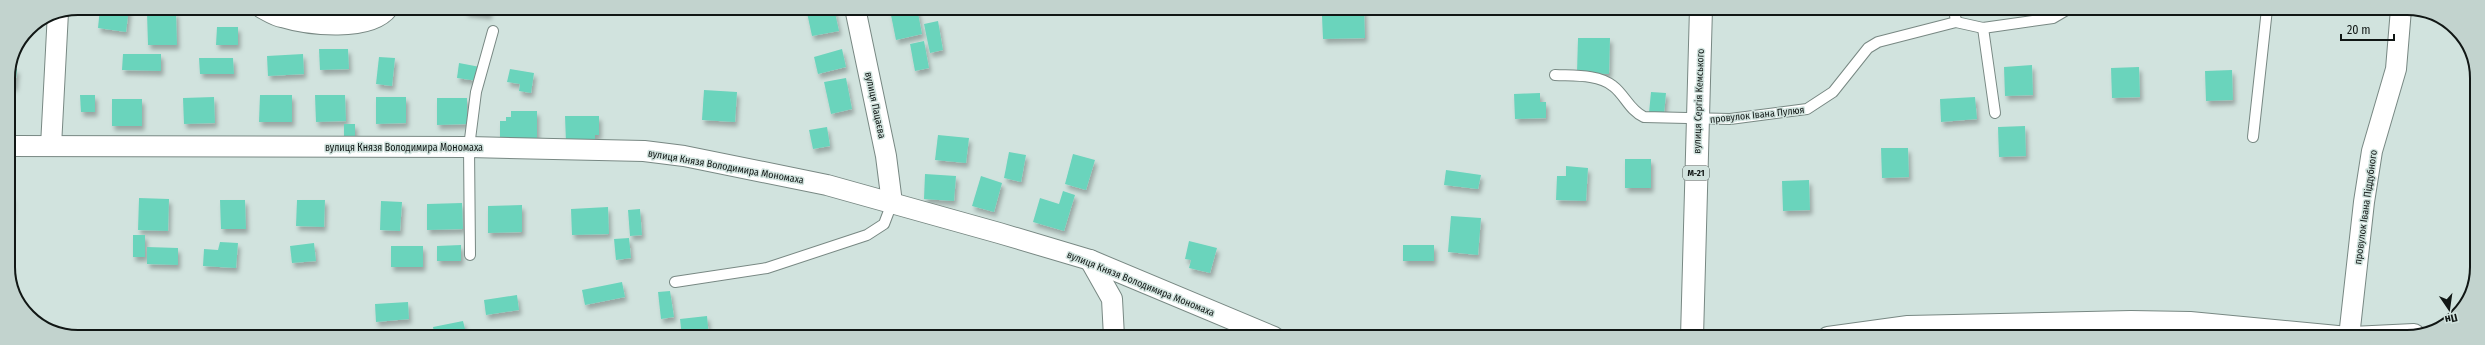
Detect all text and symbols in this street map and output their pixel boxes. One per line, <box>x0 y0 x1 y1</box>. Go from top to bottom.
scale bar <box>2341 16 2394 42</box>
text: 20 m <box>2347 23 2371 37</box>
street label: вулиця Сергія Кемського <box>1690 48 1707 154</box>
street label: вулиця Пацаєва <box>862 71 888 140</box>
street label: провулок Івана Пулюя <box>1709 104 1805 126</box>
street label: вулиця Князя Володимира Мономаха <box>325 142 483 154</box>
street label: вулиця Князя Володимира Мономаха <box>647 147 805 187</box>
street label: провулок Івана Піддубного <box>2351 149 2380 265</box>
road number: М-21 <box>1683 166 1709 180</box>
street label: вулиця Князя Володимира Мономаха <box>1065 249 1216 319</box>
north arrow <box>2429 289 2469 329</box>
text: Пн <box>2443 311 2459 326</box>

